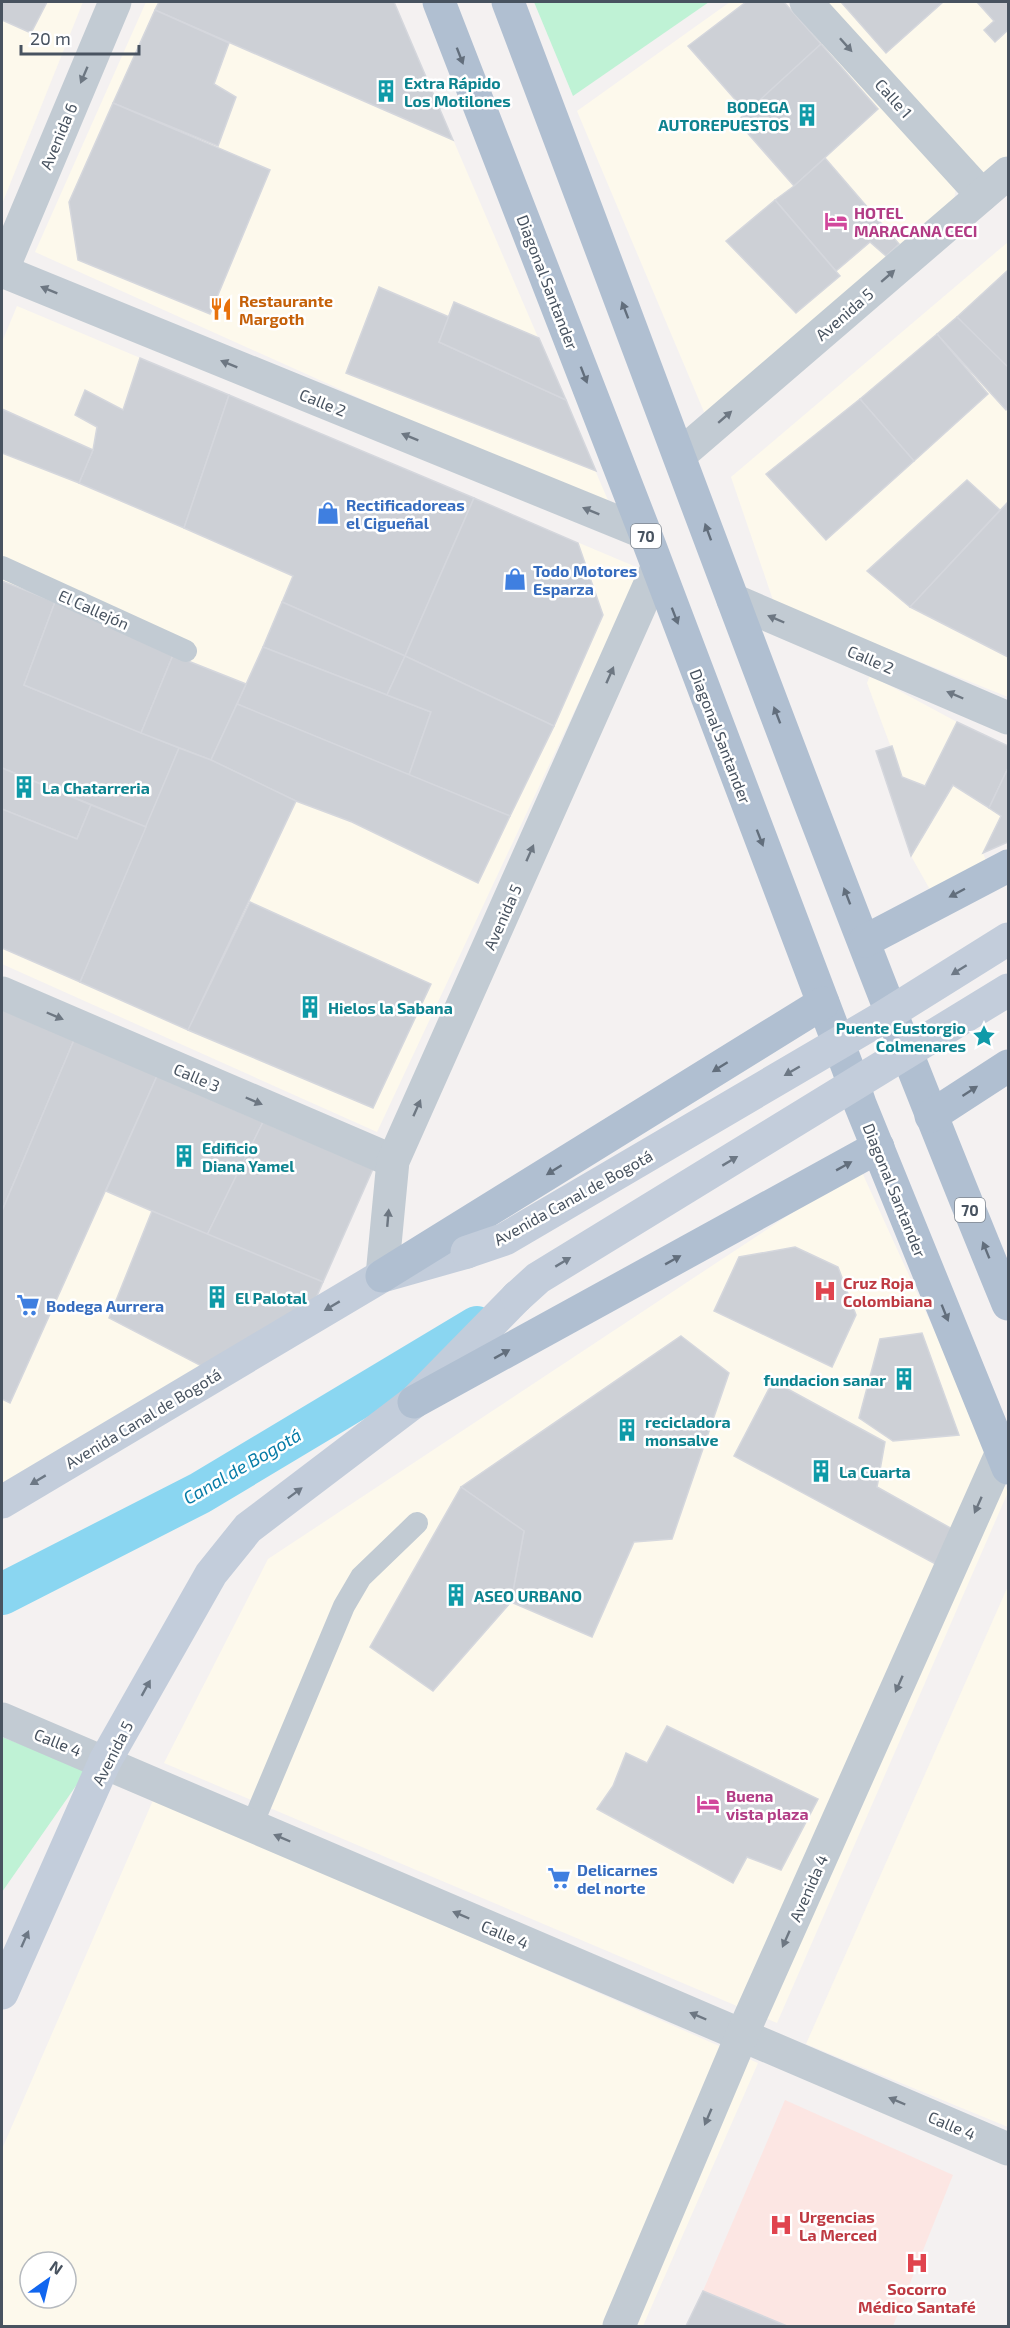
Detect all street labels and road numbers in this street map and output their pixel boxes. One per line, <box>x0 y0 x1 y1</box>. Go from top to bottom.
street label: Calle 1 <box>872 75 916 121</box>
street label: Avenida 6 <box>35 100 81 172</box>
street label: Diagonal Santander <box>514 212 583 353</box>
street label: Avenida 5 <box>811 284 877 344</box>
street label: Calle 2 <box>297 384 349 420</box>
road number: 70 <box>631 524 661 548</box>
street label: El Callejón <box>55 585 132 634</box>
street label: Calle 2 <box>845 641 897 677</box>
street label: Diagonal Santander <box>687 666 756 807</box>
street label: Avenida 5 <box>479 881 525 953</box>
street label: Calle 3 <box>171 1059 223 1095</box>
street label: Diagonal Santander <box>859 1120 931 1260</box>
street label: Avenida Canal de Bogotá <box>490 1145 656 1249</box>
road number: 70 <box>955 1198 985 1222</box>
street label: Avenida Canal de Bogotá <box>62 1364 224 1472</box>
street label: Avenida 5 <box>88 1718 136 1788</box>
street label: Calle 4 <box>32 1724 85 1760</box>
street label: Avenida 4 <box>785 1851 831 1924</box>
street label: Calle 4 <box>479 1916 532 1952</box>
street label: Calle 4 <box>926 2107 979 2143</box>

